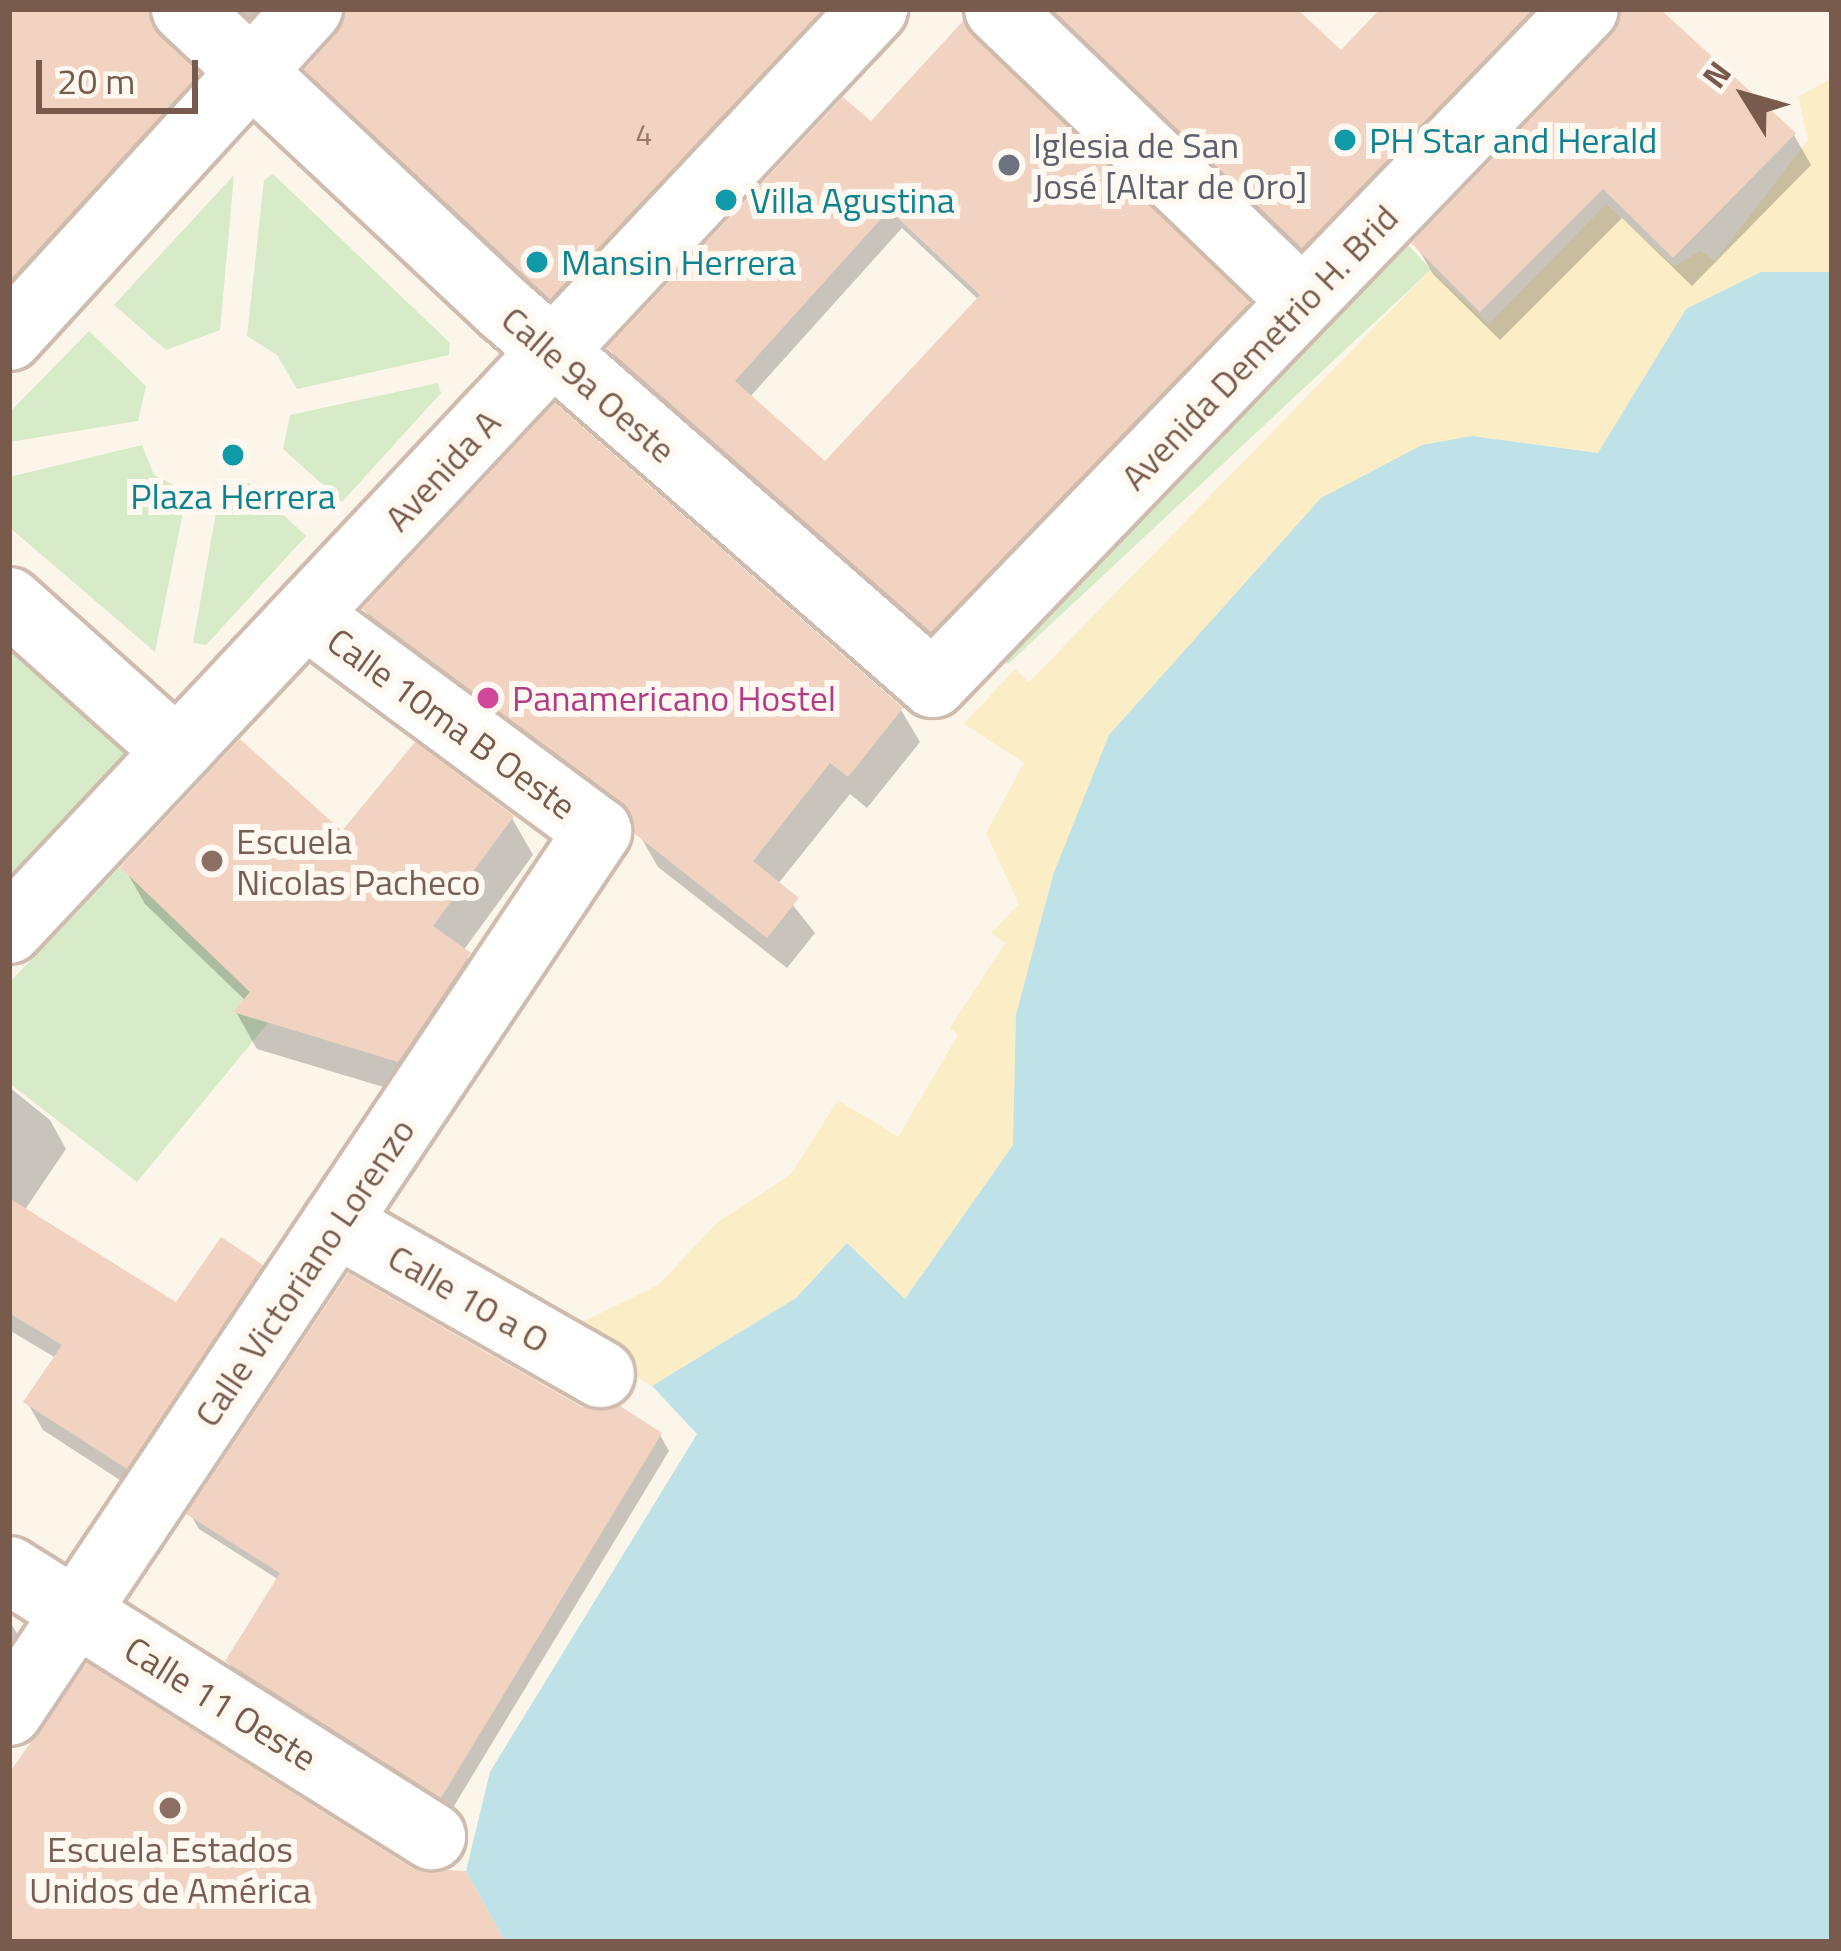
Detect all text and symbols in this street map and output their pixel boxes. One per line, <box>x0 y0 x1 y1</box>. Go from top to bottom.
scale bar <box>42 36 204 110</box>
north arrow <box>1685 36 1805 156</box>
text: N <box>1689 50 1743 99</box>
text: 20 m <box>57 53 135 108</box>
house number: 4 <box>636 116 652 152</box>
place label: PH Star and Herald <box>1369 118 1657 162</box>
place label: Iglesia de San José [Altar de Oro] <box>1033 122 1307 207</box>
marker: PH Star and Herald <box>1332 127 1358 153</box>
marker: Iglesia de San José [Altar de Oro] <box>996 152 1022 178</box>
place label: Villa Agustina <box>750 178 955 222</box>
marker: Villa Agustina <box>713 187 739 213</box>
street label: Avenida Demetrio H. Brid <box>1112 196 1406 498</box>
place label: Mansin Herrera <box>561 240 796 284</box>
marker: Mansin Herrera <box>524 249 550 275</box>
street label: Calle 9a Oeste <box>493 297 685 471</box>
street label: Avenida A <box>375 401 509 539</box>
marker: Plaza Herrera <box>220 442 246 468</box>
place label: Plaza Herrera <box>130 474 336 518</box>
street label: Calle 10ma B Oeste <box>319 618 585 828</box>
place label: Panamericano Hostel <box>512 676 836 720</box>
marker: Panamericano Hostel <box>475 685 501 711</box>
place label: Escuela Nicolas Pacheco <box>236 818 481 903</box>
marker: Escuela Nicolas Pacheco <box>199 848 225 874</box>
street label: Calle Victoriano Lorenzo <box>185 1110 423 1434</box>
street label: Calle 10 a O <box>381 1235 557 1361</box>
street label: Calle 11 Oeste <box>117 1627 325 1779</box>
marker: Escuela Estados Unidos de América <box>157 1795 183 1821</box>
place label: Escuela Estados Unidos de América <box>29 1826 311 1911</box>

